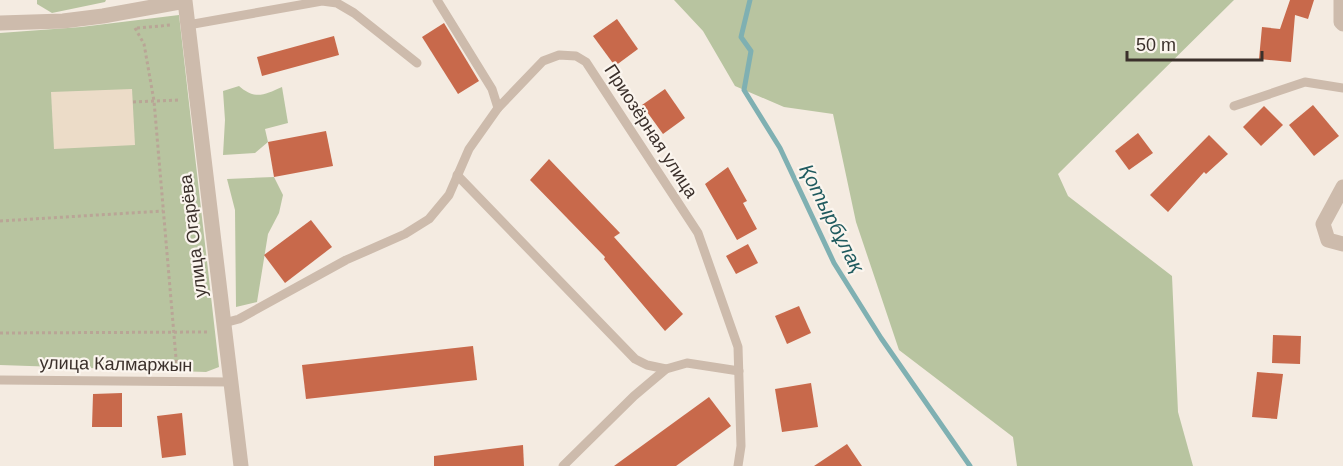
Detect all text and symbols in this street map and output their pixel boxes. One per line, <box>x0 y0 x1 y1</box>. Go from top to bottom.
scale bar <box>1127 24 1262 62</box>
text: 50 m <box>1136 35 1176 55</box>
street label: Приозёрная улица <box>600 60 702 202</box>
water label: Қотырбұлақ <box>795 160 869 277</box>
street label: улица Огарёва <box>175 172 210 299</box>
street label: улица Калмаржын <box>39 353 193 375</box>

